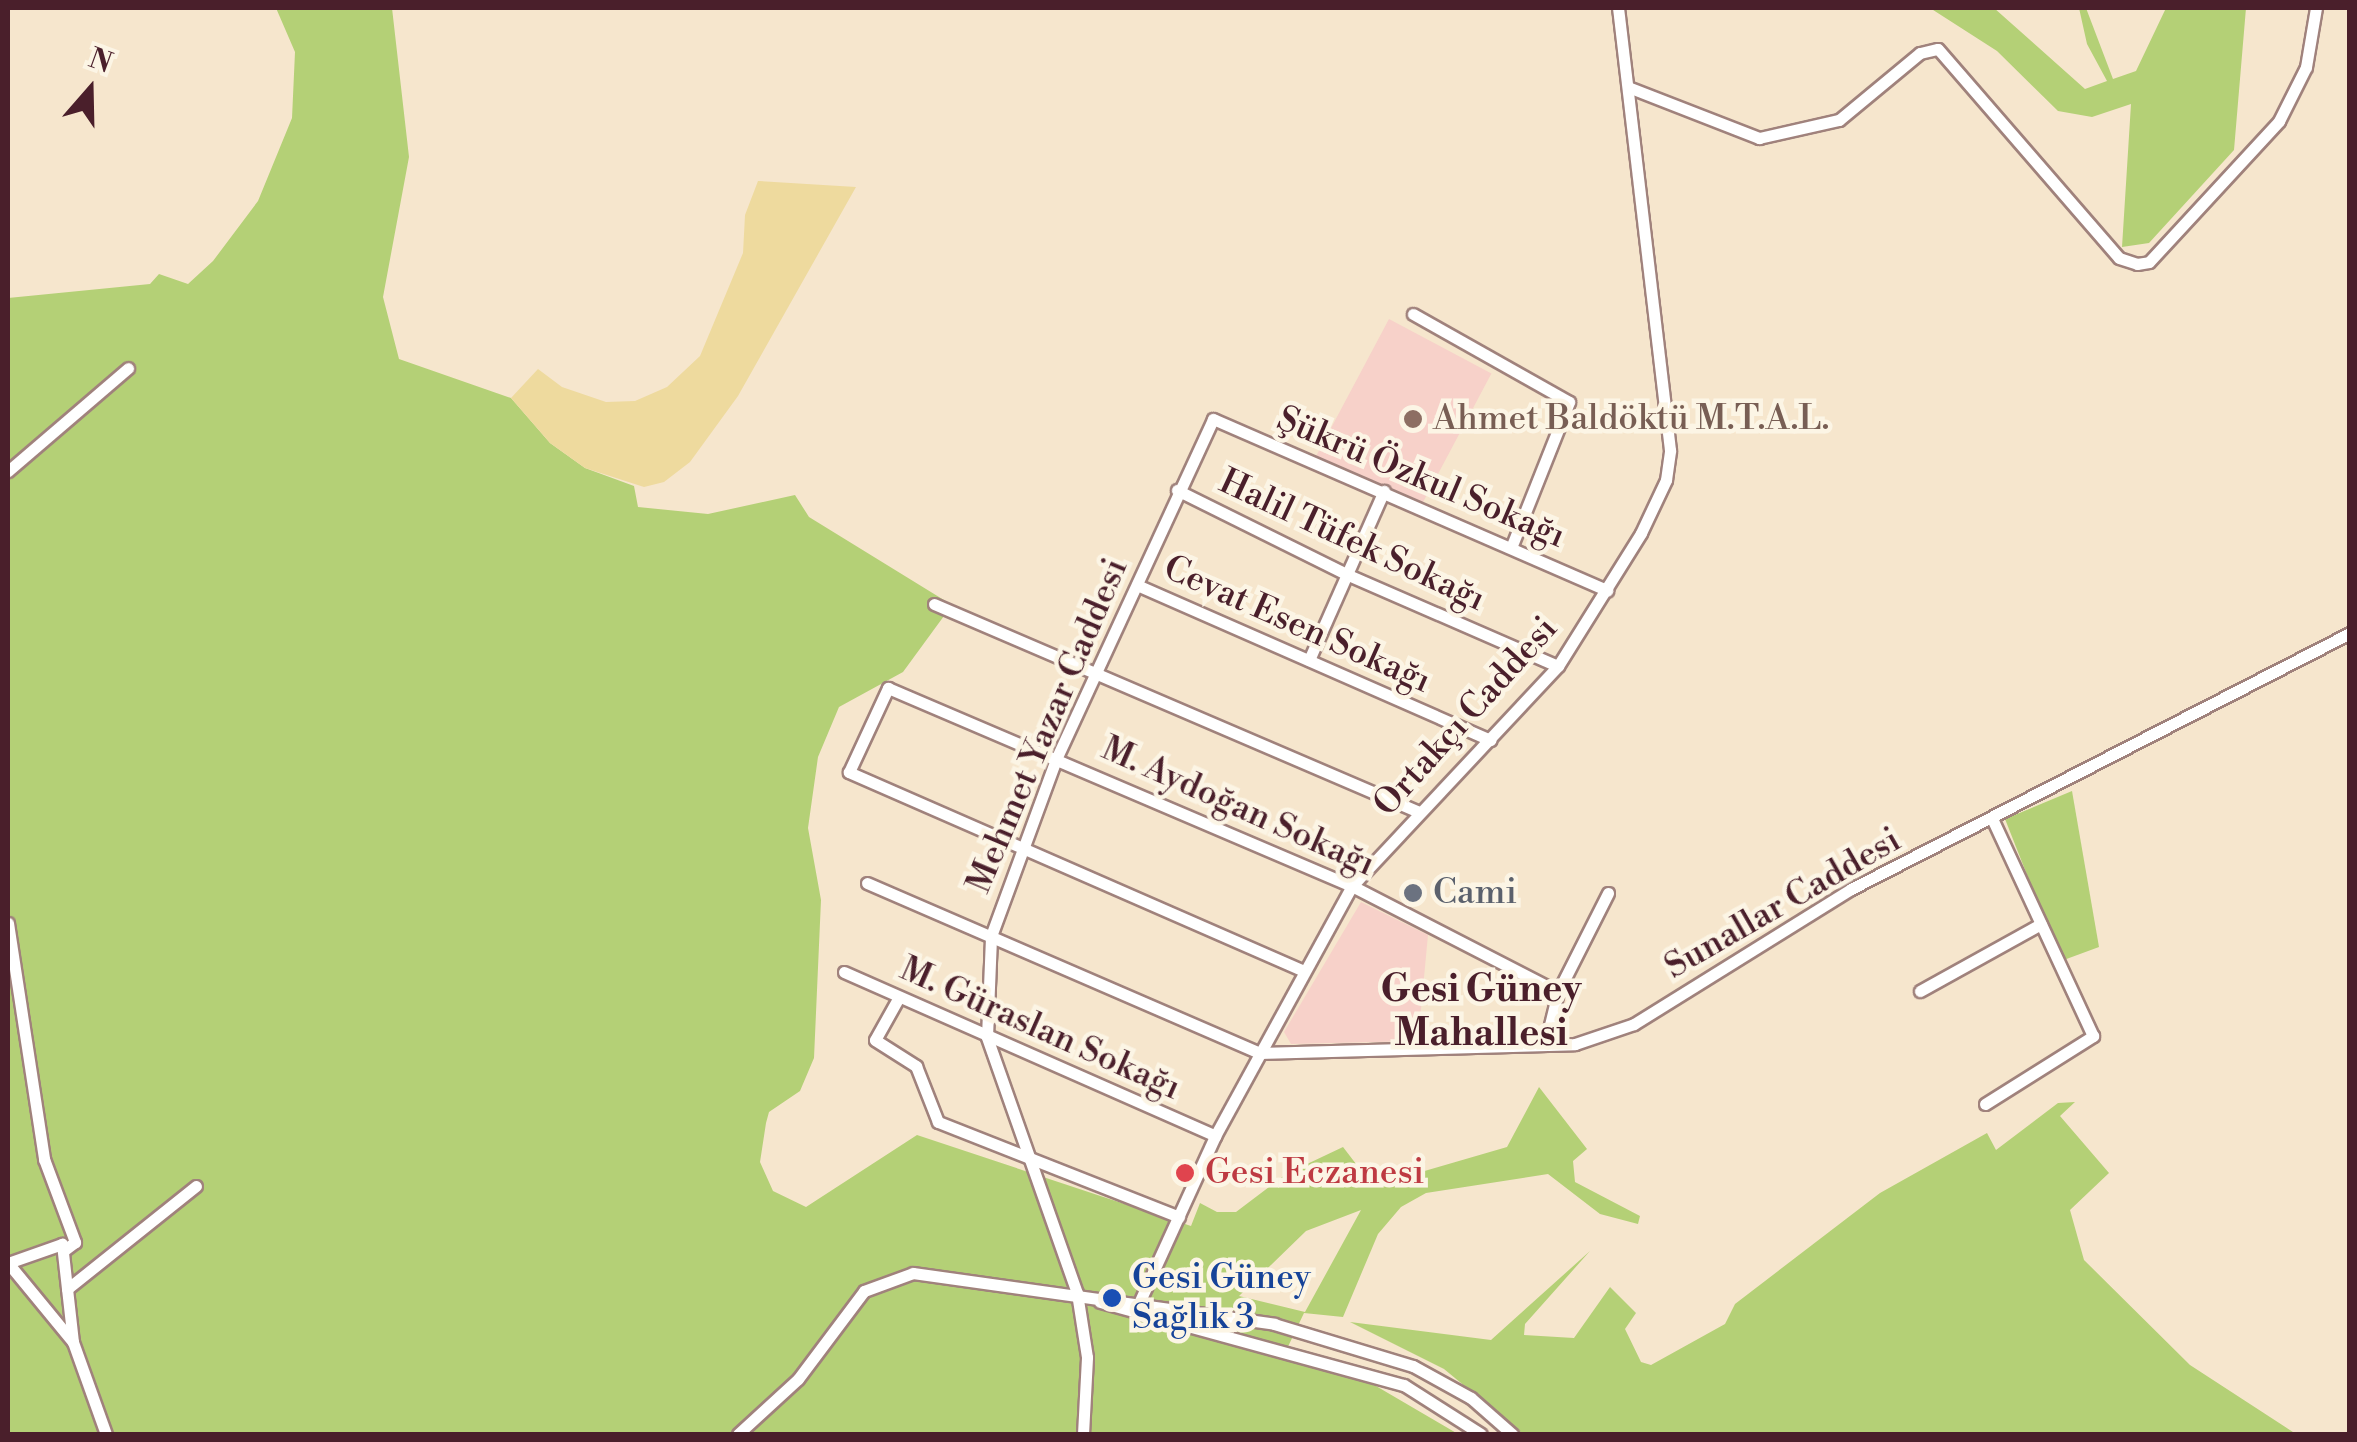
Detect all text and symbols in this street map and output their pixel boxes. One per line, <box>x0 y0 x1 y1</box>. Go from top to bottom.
north arrow <box>40 40 140 140</box>
text: N <box>84 41 117 82</box>
street label: Şükrü Özkul Sokağı <box>1271 398 1571 558</box>
place label: Ahmet Baldöktü M.T.A.L. <box>1433 398 1829 440</box>
marker: Ahmet Baldöktü M.T.A.L. <box>1402 408 1424 430</box>
street label: Halil Tüfek Sokağı <box>1212 461 1492 621</box>
street label: Cevat Esen Sokağı <box>1157 547 1437 703</box>
street label: Mehmet Yazar Caddesi <box>958 552 1138 900</box>
street label: Ortakçı Caddesi <box>1365 608 1567 826</box>
street label: M. Aydoğan Sokağı <box>1095 728 1381 886</box>
street label: Sunallar Caddesi <box>1658 819 1908 989</box>
place label: Cami <box>1433 872 1517 914</box>
marker: Cami <box>1402 882 1424 904</box>
street label: M. Güraslan Sokağı <box>893 948 1187 1110</box>
district label: Gesi Güney Mahallesi <box>1380 967 1582 1056</box>
place label: Gesi Eczanesi <box>1205 1152 1424 1194</box>
marker: Gesi Eczanesi <box>1174 1162 1196 1184</box>
place label: Gesi Güney Sağlık 3 <box>1132 1257 1311 1339</box>
marker: Gesi Güney Sağlık 3 <box>1101 1287 1123 1309</box>

